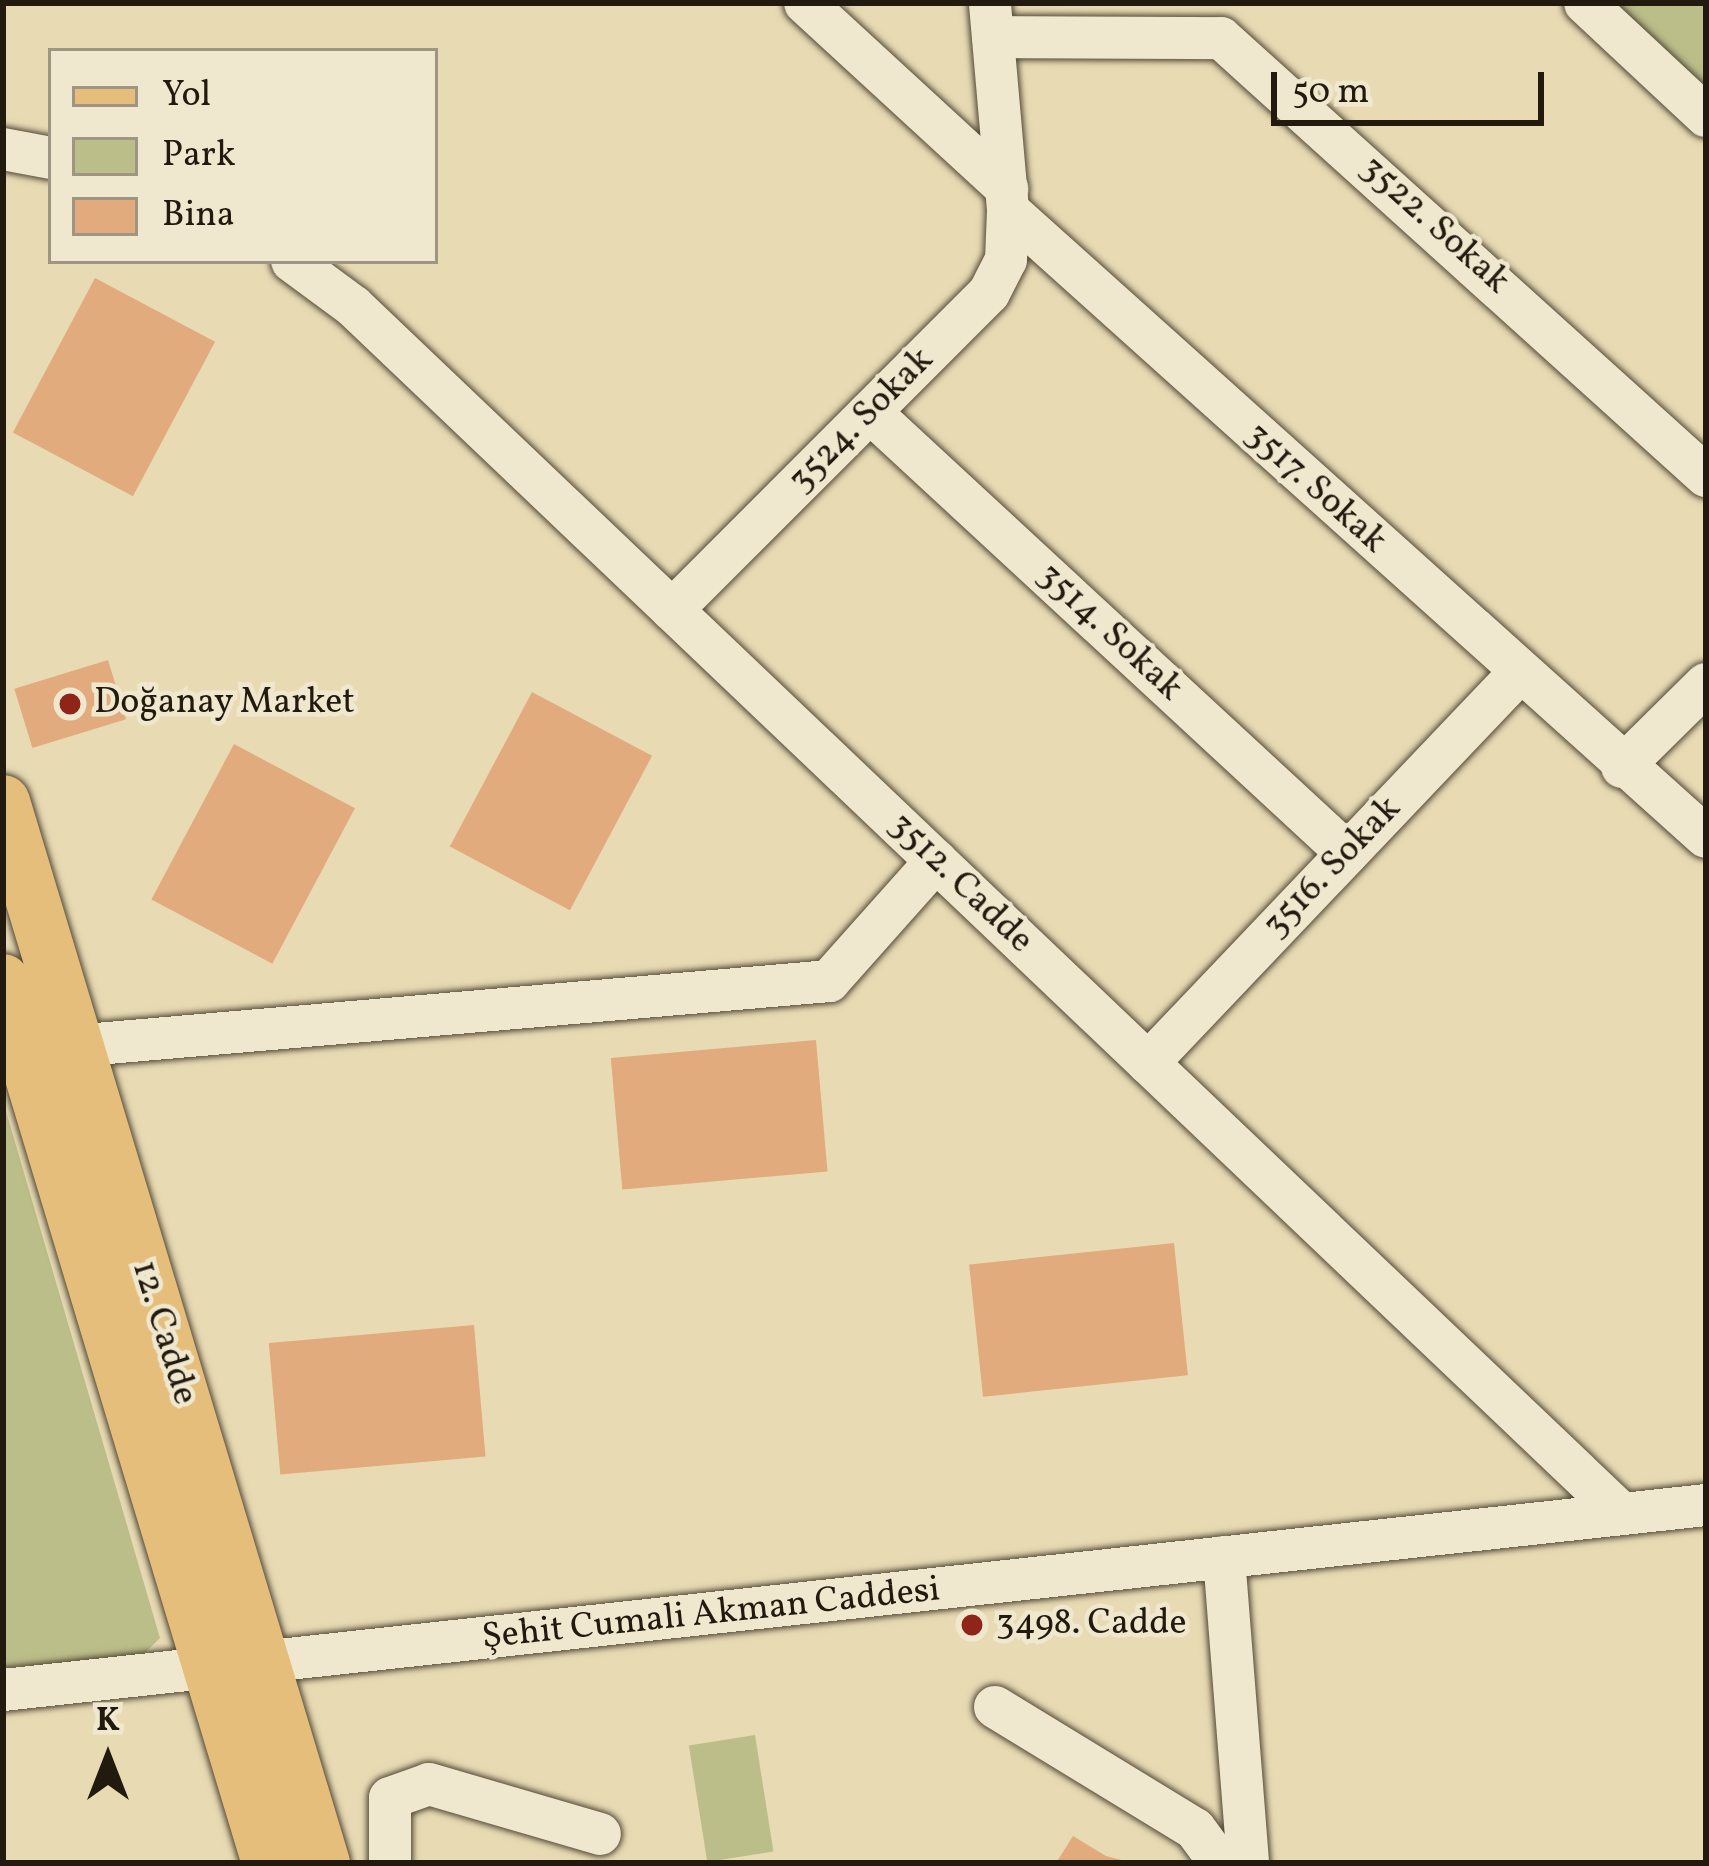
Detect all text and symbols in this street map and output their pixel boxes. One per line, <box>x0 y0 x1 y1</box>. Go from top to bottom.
legend <box>48 48 438 264</box>
scale bar <box>1277 48 1550 122</box>
text: 50 m <box>1292 68 1369 118</box>
text: Yol <box>162 71 211 121</box>
text: Park <box>162 131 236 181</box>
street label: 3522. Sokak <box>1350 148 1518 304</box>
text: Bina <box>162 191 235 241</box>
street label: 3524. Sokak <box>781 340 943 502</box>
street label: 3517. Sokak <box>1235 414 1395 564</box>
street label: 3514. Sokak <box>1027 555 1191 711</box>
place label: Doğanay Market <box>94 682 356 726</box>
marker: Doğanay Market <box>57 691 83 717</box>
street label: 3516. Sokak <box>1255 788 1411 948</box>
street label: 3512. Cadde <box>879 805 1041 963</box>
street label: 12. Cadde <box>121 1256 205 1410</box>
street label: Şehit Cumali Akman Caddesi <box>480 1569 942 1661</box>
place label: 3498. Cadde <box>996 1603 1187 1647</box>
marker: 3498. Cadde <box>959 1612 985 1638</box>
north arrow <box>48 1698 168 1818</box>
text: K <box>96 1699 120 1745</box>

